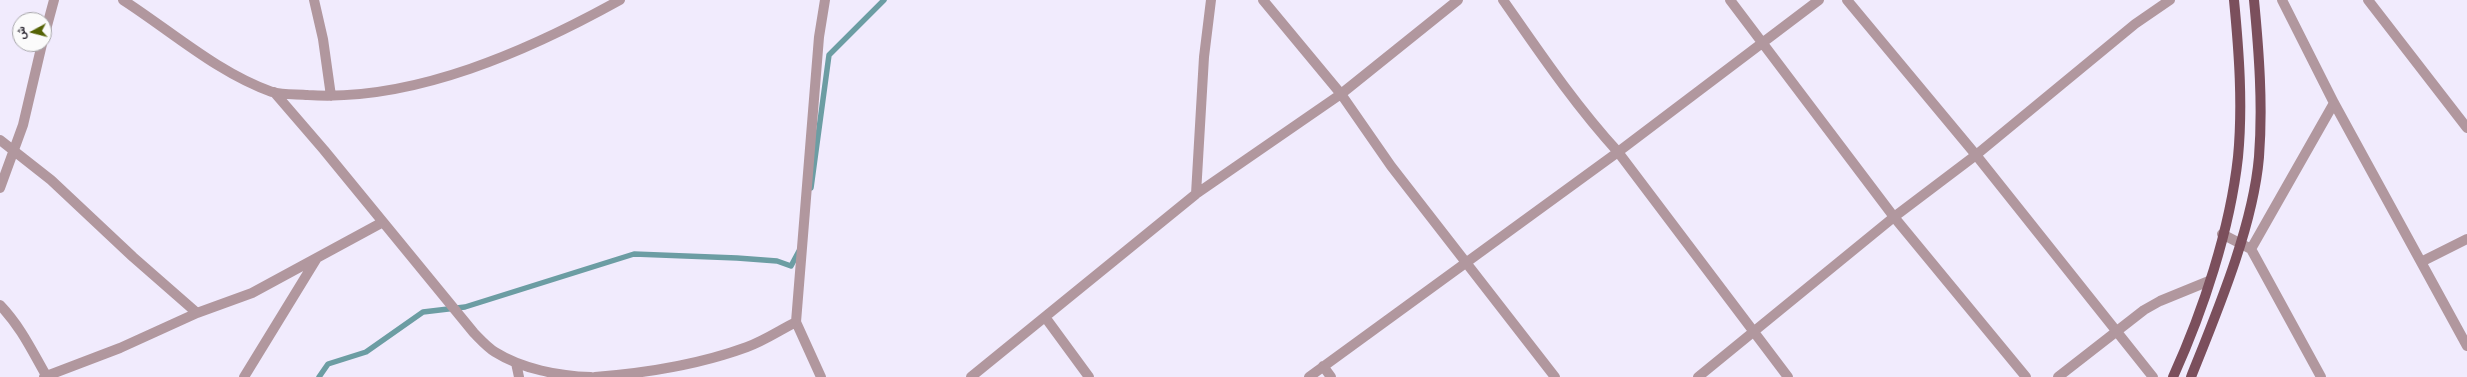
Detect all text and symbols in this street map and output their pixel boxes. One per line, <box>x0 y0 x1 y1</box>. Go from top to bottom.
north arrow <box>12 12 52 52</box>
text: ش <box>14 26 28 41</box>

